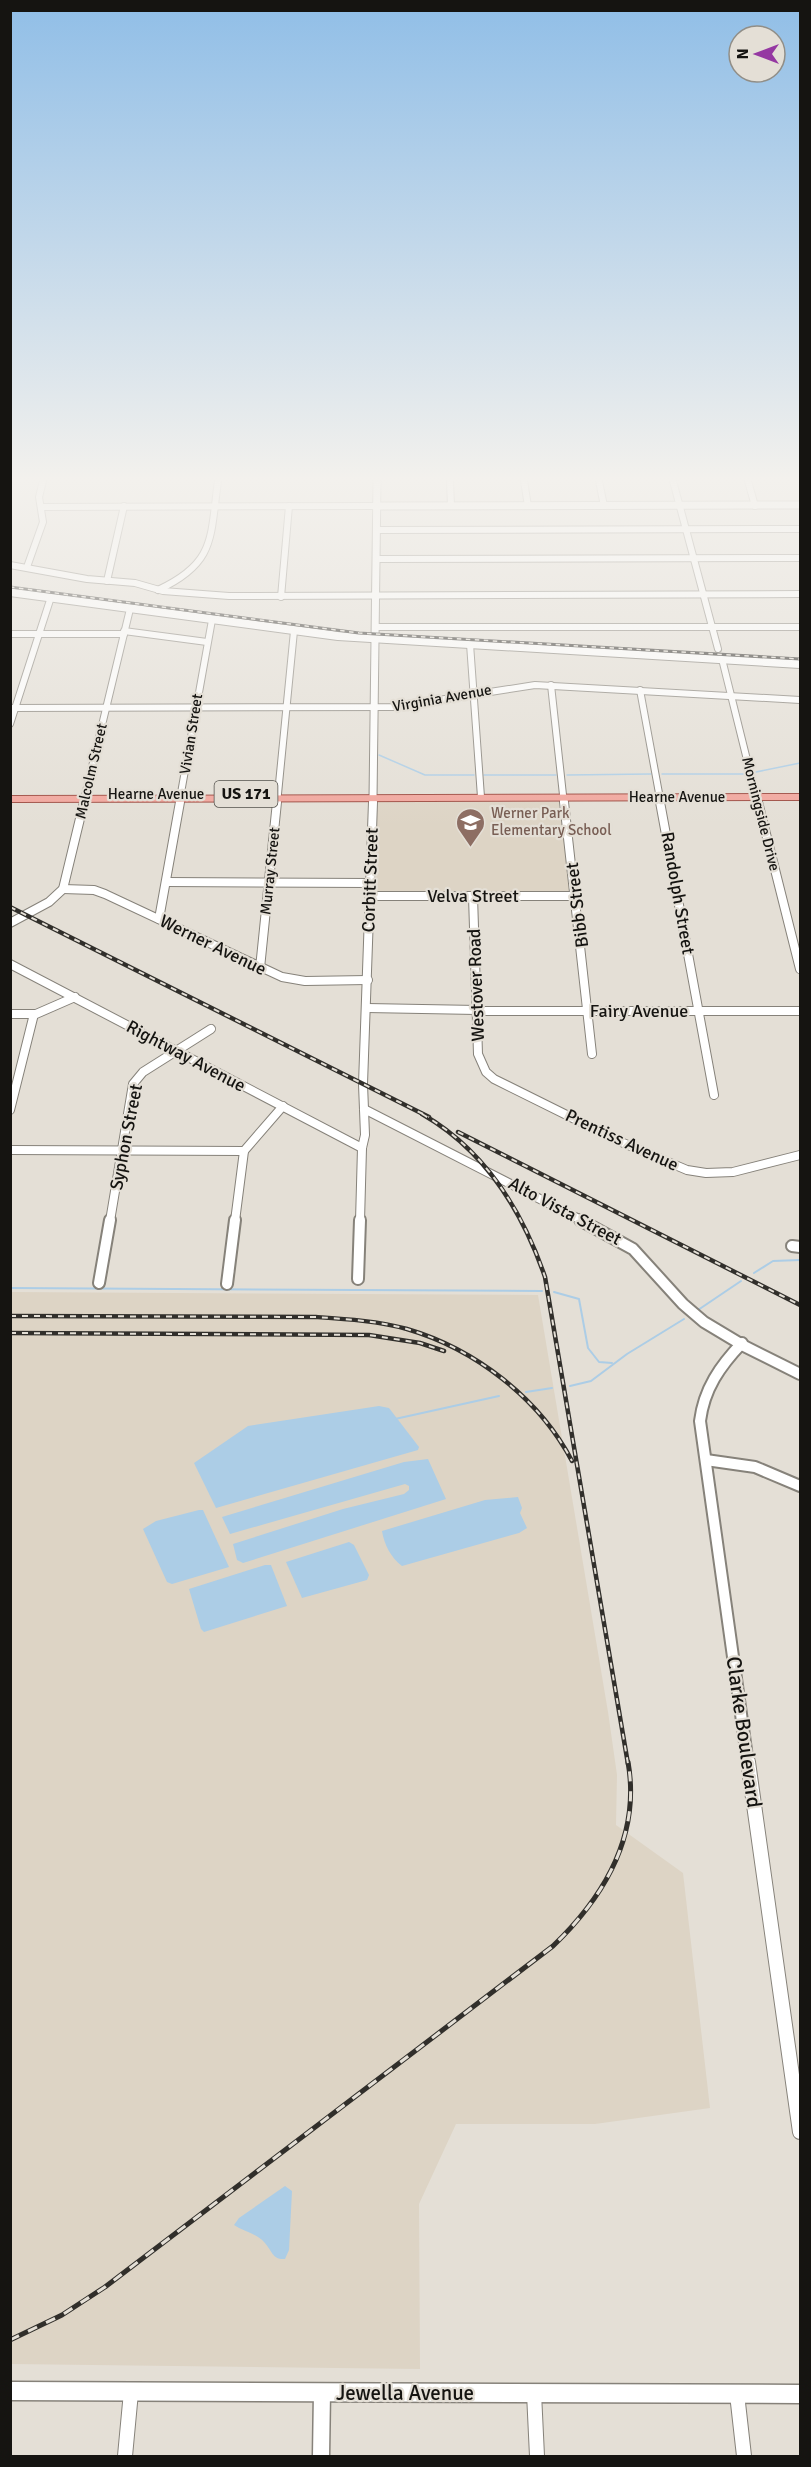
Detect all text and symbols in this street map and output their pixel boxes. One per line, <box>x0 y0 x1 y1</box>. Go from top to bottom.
north arrow <box>727 24 787 84</box>
text: N <box>733 48 753 60</box>
street label: Virginia Avenue <box>391 680 493 716</box>
street label: Vivian Street <box>176 692 206 776</box>
street label: Malcolm Street <box>71 721 111 821</box>
street label: Morningside Drive <box>738 755 784 873</box>
road number: US 171 <box>214 781 278 807</box>
street label: Hearne Avenue <box>108 785 204 803</box>
street label: Hearne Avenue <box>629 788 725 806</box>
place label: Werner Park Elementary School <box>491 804 612 839</box>
school or university icon: Werner Park Elementary School <box>454 806 486 848</box>
street label: Murray Street <box>256 826 284 916</box>
street label: Corbitt Street <box>357 827 383 933</box>
street label: Randolph Street <box>656 830 700 956</box>
street label: Bibb Street <box>561 861 593 949</box>
street label: Velva Street <box>427 885 519 907</box>
street label: Werner Avenue <box>156 910 270 980</box>
street label: Westover Road <box>463 928 489 1042</box>
street label: Fairy Avenue <box>590 1000 688 1022</box>
street label: Rightway Avenue <box>123 1015 249 1097</box>
street label: Syphon Street <box>105 1082 147 1192</box>
street label: Prentiss Avenue <box>562 1104 682 1176</box>
street label: Alto Vista Street <box>505 1172 625 1250</box>
street label: Clarke Boulevard <box>721 1655 767 1809</box>
street label: Jewella Avenue <box>336 2380 474 2406</box>

